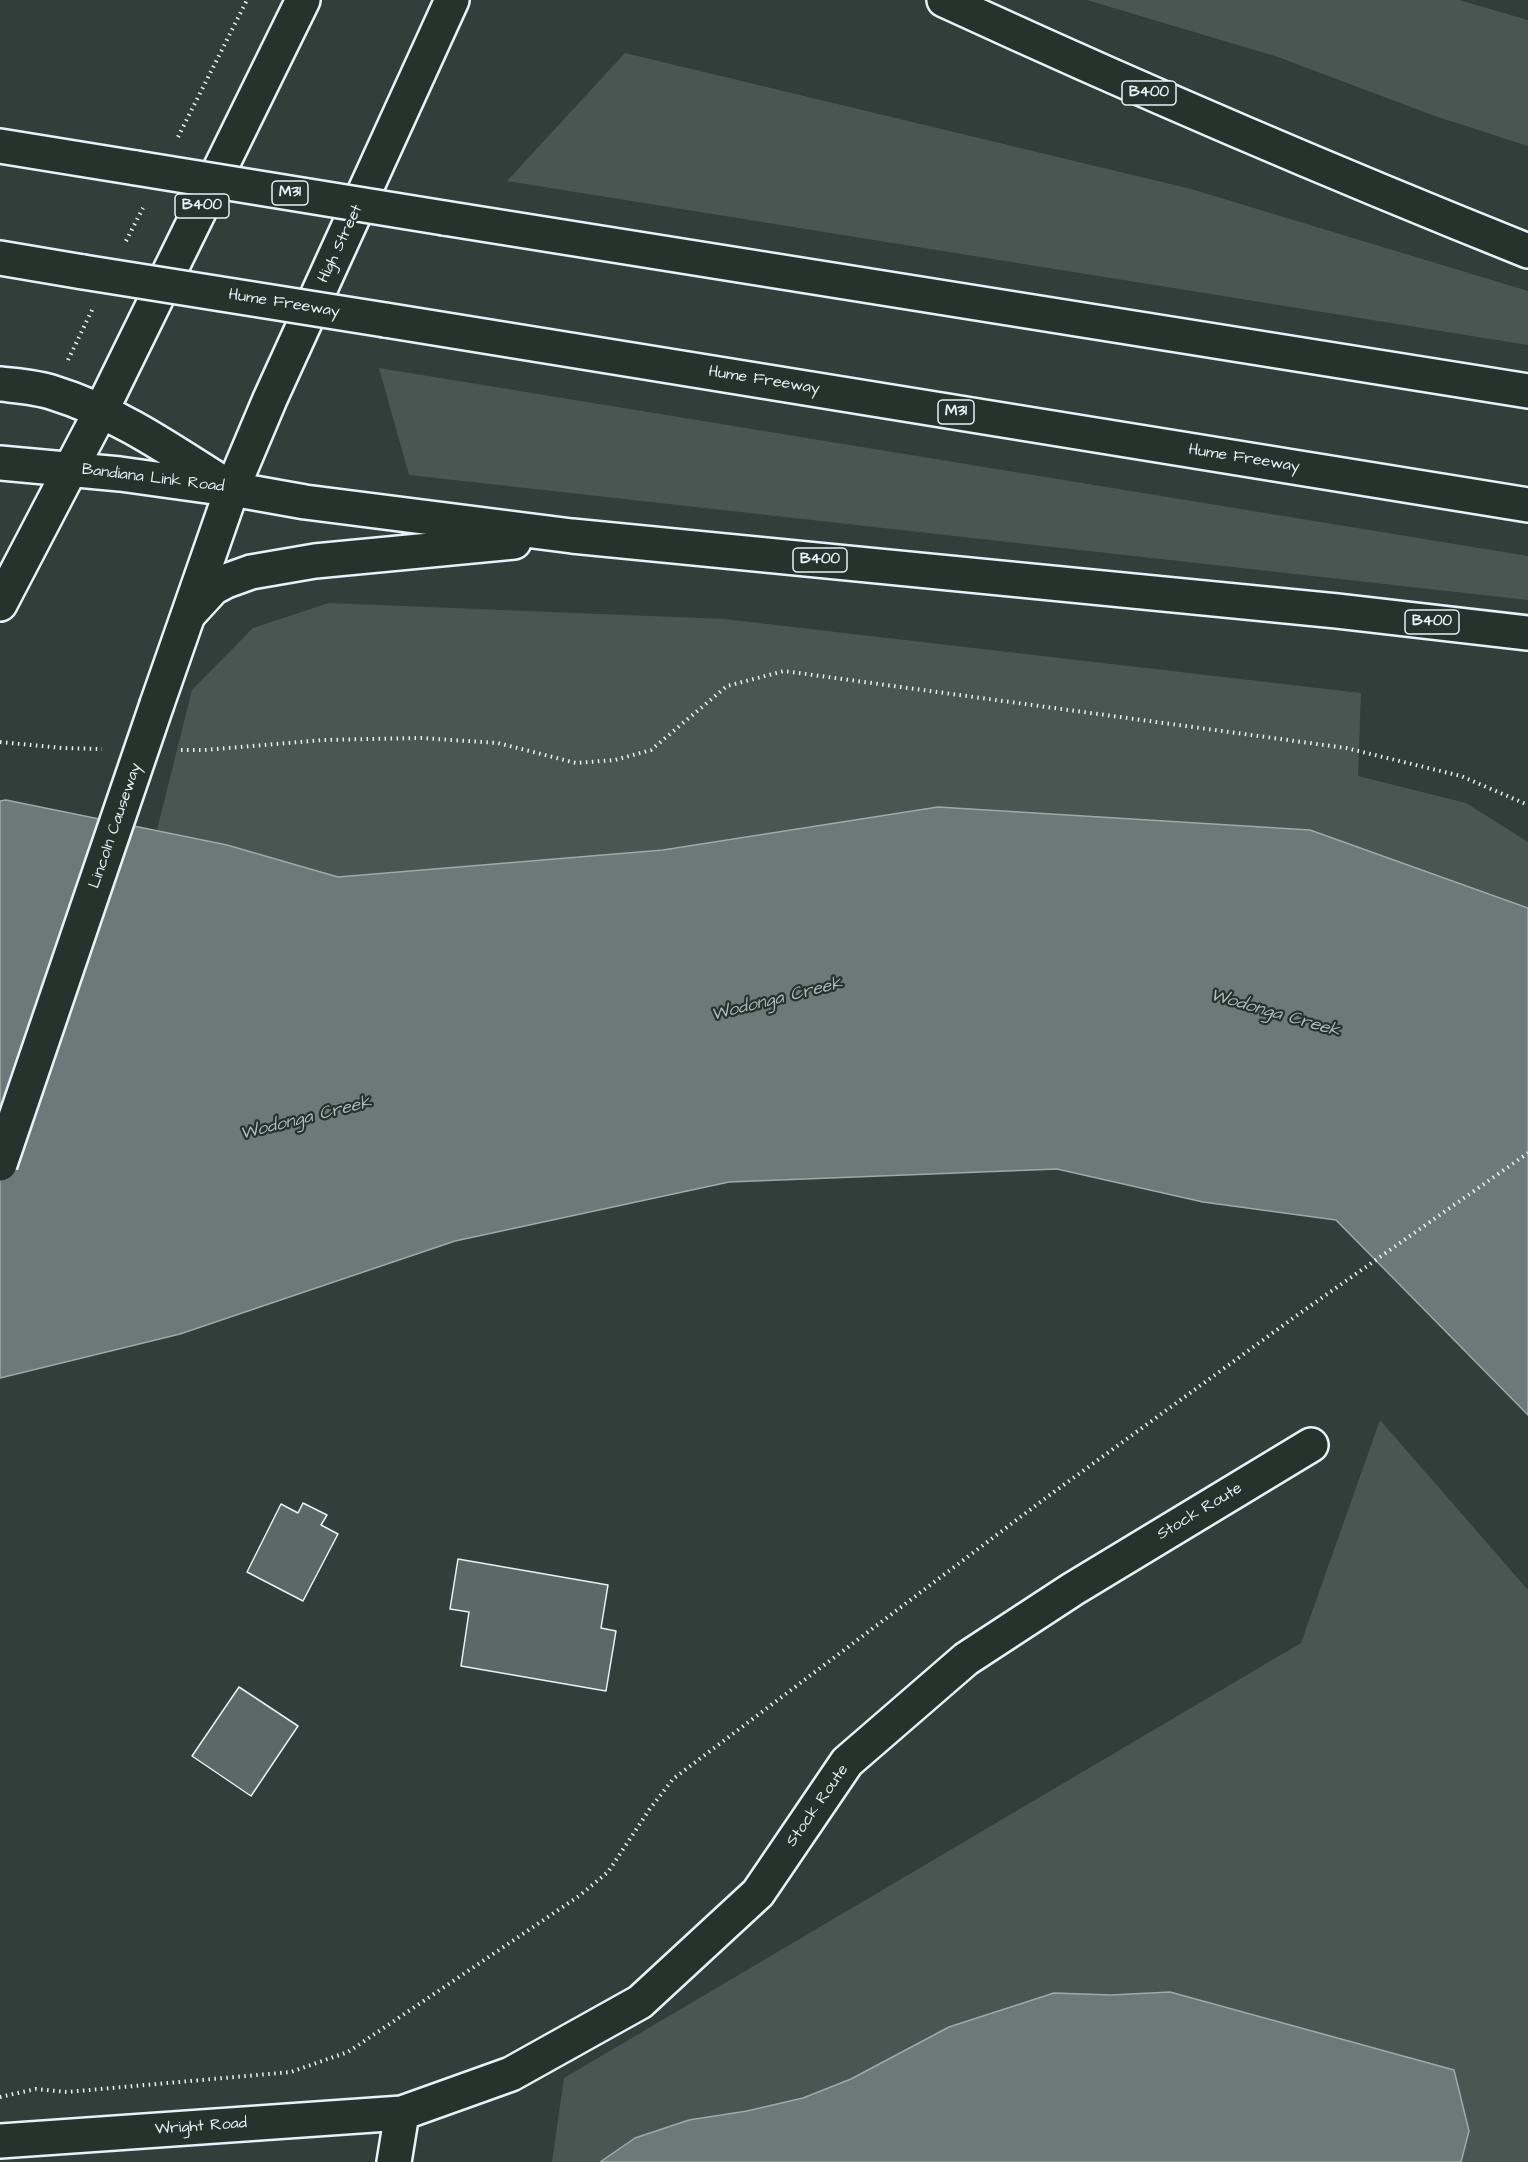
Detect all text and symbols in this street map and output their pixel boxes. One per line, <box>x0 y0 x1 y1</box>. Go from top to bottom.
road number: B400 <box>1122 81 1176 105</box>
road number: M31 <box>272 181 308 205</box>
road number: B400 <box>175 194 229 218</box>
street label: High Street <box>315 202 367 286</box>
street label: Hume Freeway <box>227 286 341 322</box>
street label: Hume Freeway <box>707 363 821 399</box>
road number: M31 <box>938 400 974 424</box>
street label: Hume Freeway <box>1187 441 1301 477</box>
street label: Bandiana Link Road <box>81 461 225 497</box>
road number: B400 <box>793 548 847 572</box>
road number: B400 <box>1405 610 1459 634</box>
street label: Lincoln Causeway <box>85 761 147 891</box>
water label: Wodonga Creek <box>709 973 845 1027</box>
water label: Wodonga Creek <box>1207 985 1343 1043</box>
water label: Wodonga Creek <box>238 1092 374 1146</box>
street label: Stock Route <box>1154 1479 1246 1545</box>
street label: Stock Route <box>783 1761 853 1851</box>
street label: Wright Road <box>154 2114 248 2140</box>

